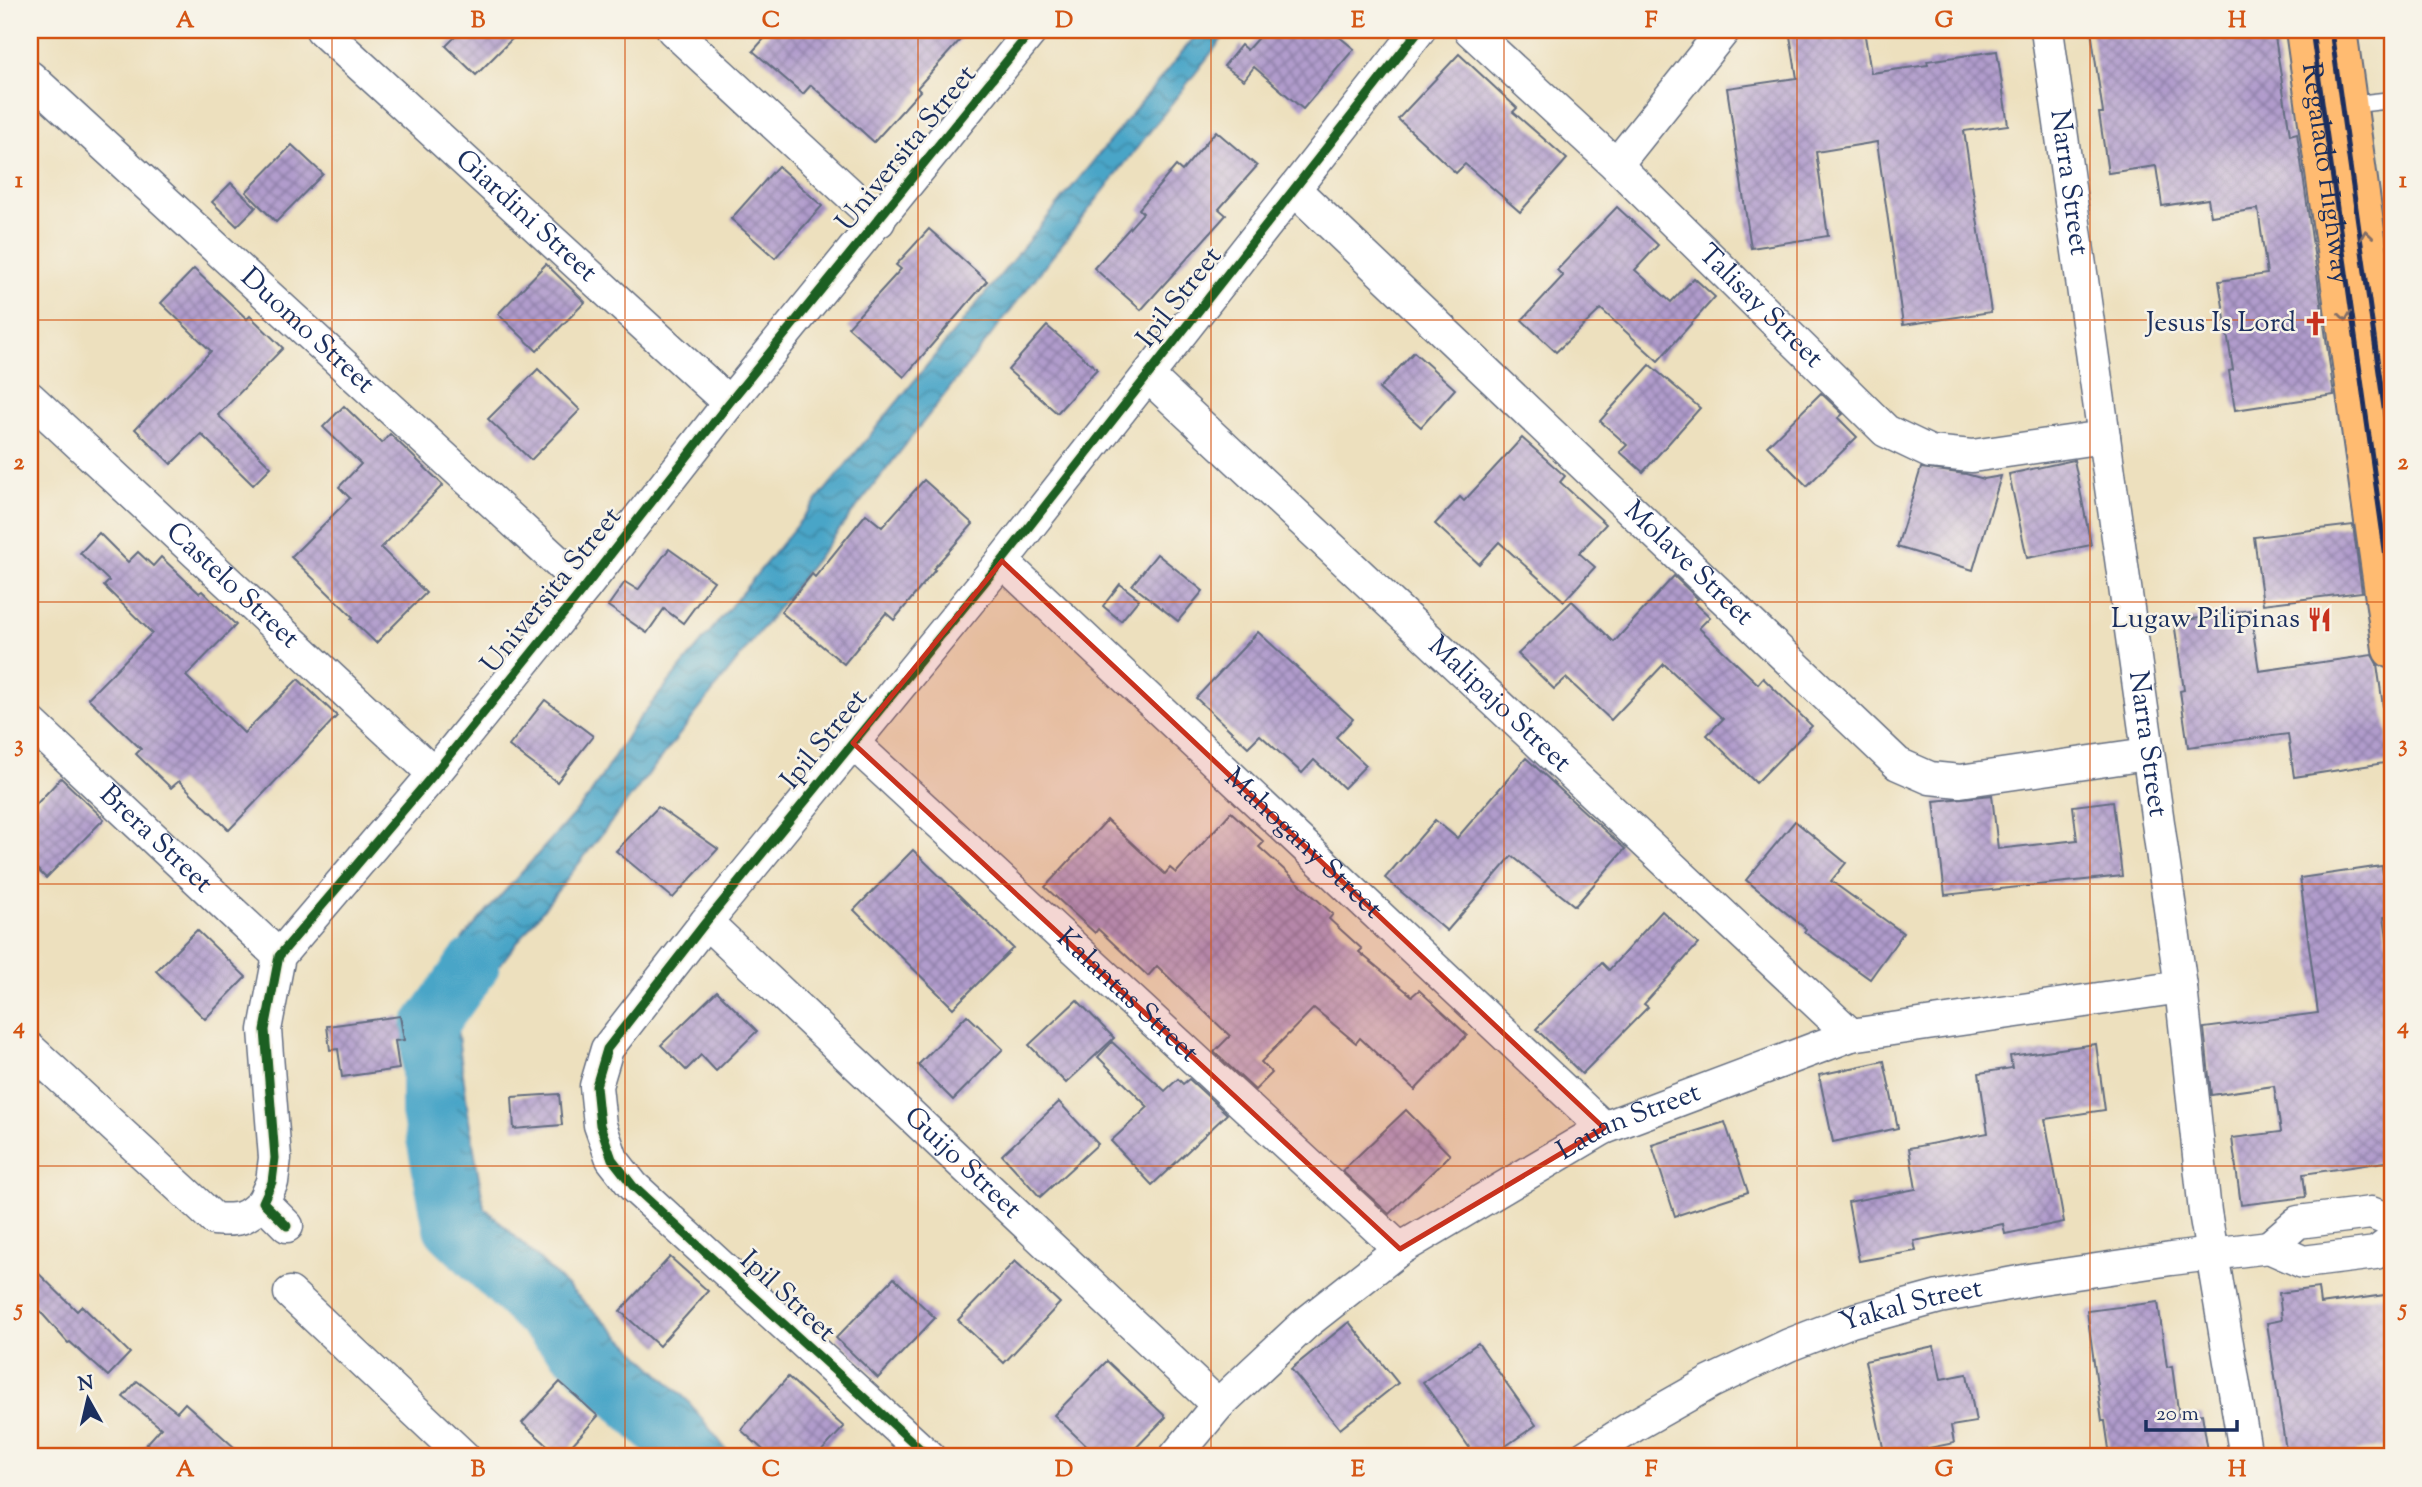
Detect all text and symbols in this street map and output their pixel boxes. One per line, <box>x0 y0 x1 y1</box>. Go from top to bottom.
text: A <box>176 5 195 38</box>
text: B <box>471 5 486 38</box>
text: C <box>762 5 780 38</box>
text: D <box>1055 5 1073 38</box>
text: E <box>1351 5 1365 38</box>
text: F <box>1645 5 1658 38</box>
text: G <box>1935 5 1954 38</box>
text: H <box>2228 5 2247 38</box>
street label: Universita Street <box>827 57 987 241</box>
street label: Regalado Highway <box>2290 60 2361 287</box>
street label: Narra Street <box>2038 107 2098 259</box>
street label: Giardini Street <box>445 141 606 292</box>
text: 1 <box>15 165 23 198</box>
text: 1 <box>2399 165 2407 198</box>
one-way arrow <box>2359 230 2374 241</box>
street label: Talisay Street <box>1688 236 1832 378</box>
street label: Ipil Street <box>1128 239 1233 357</box>
street label: Duomo Street <box>231 259 383 404</box>
place label: Jesus Is Lord <box>2144 304 2296 344</box>
church icon: Jesus Is Lord <box>2302 310 2330 338</box>
one-way arrow <box>2338 310 2353 322</box>
text: 2 <box>14 447 25 480</box>
text: 2 <box>2398 447 2409 480</box>
street label: Molave Street <box>1614 492 1762 636</box>
street label: Universita Street <box>472 499 632 683</box>
street label: Castelo Street <box>156 514 308 659</box>
place label: Lugaw Pilipinas <box>2111 600 2300 640</box>
restaurant icon: Lugaw Pilipinas <box>2306 606 2334 634</box>
street label: Malipajo Street <box>1418 627 1580 783</box>
street label: Narra Street <box>2117 668 2177 820</box>
street label: Ipil Street <box>772 681 878 799</box>
text: 3 <box>14 729 24 762</box>
text: 3 <box>2398 729 2408 762</box>
street label: Mahogany Street <box>1214 759 1391 929</box>
street label: Brera Street <box>90 776 221 904</box>
street label: Kalantas Street <box>1046 920 1208 1073</box>
text: 4 <box>12 1011 25 1044</box>
text: 4 <box>2396 1011 2409 1044</box>
street label: Lauan Street <box>1550 1073 1707 1171</box>
street label: Guijo Street <box>894 1098 1030 1229</box>
street label: Ipil Street <box>730 1242 844 1352</box>
street label: Yakal Street <box>1834 1269 1986 1343</box>
text: 5 <box>13 1293 23 1326</box>
text: 5 <box>2397 1293 2407 1326</box>
north arrow <box>52 1364 122 1434</box>
text: N <box>77 1370 95 1399</box>
scale bar <box>2146 1389 2236 1433</box>
text: 20 m <box>2156 1400 2199 1430</box>
text: A <box>176 1454 195 1487</box>
text: B <box>471 1454 486 1487</box>
text: C <box>762 1454 780 1487</box>
text: D <box>1055 1454 1073 1487</box>
text: E <box>1351 1454 1365 1487</box>
text: F <box>1645 1454 1658 1487</box>
text: G <box>1935 1454 1954 1487</box>
text: H <box>2228 1454 2247 1487</box>

